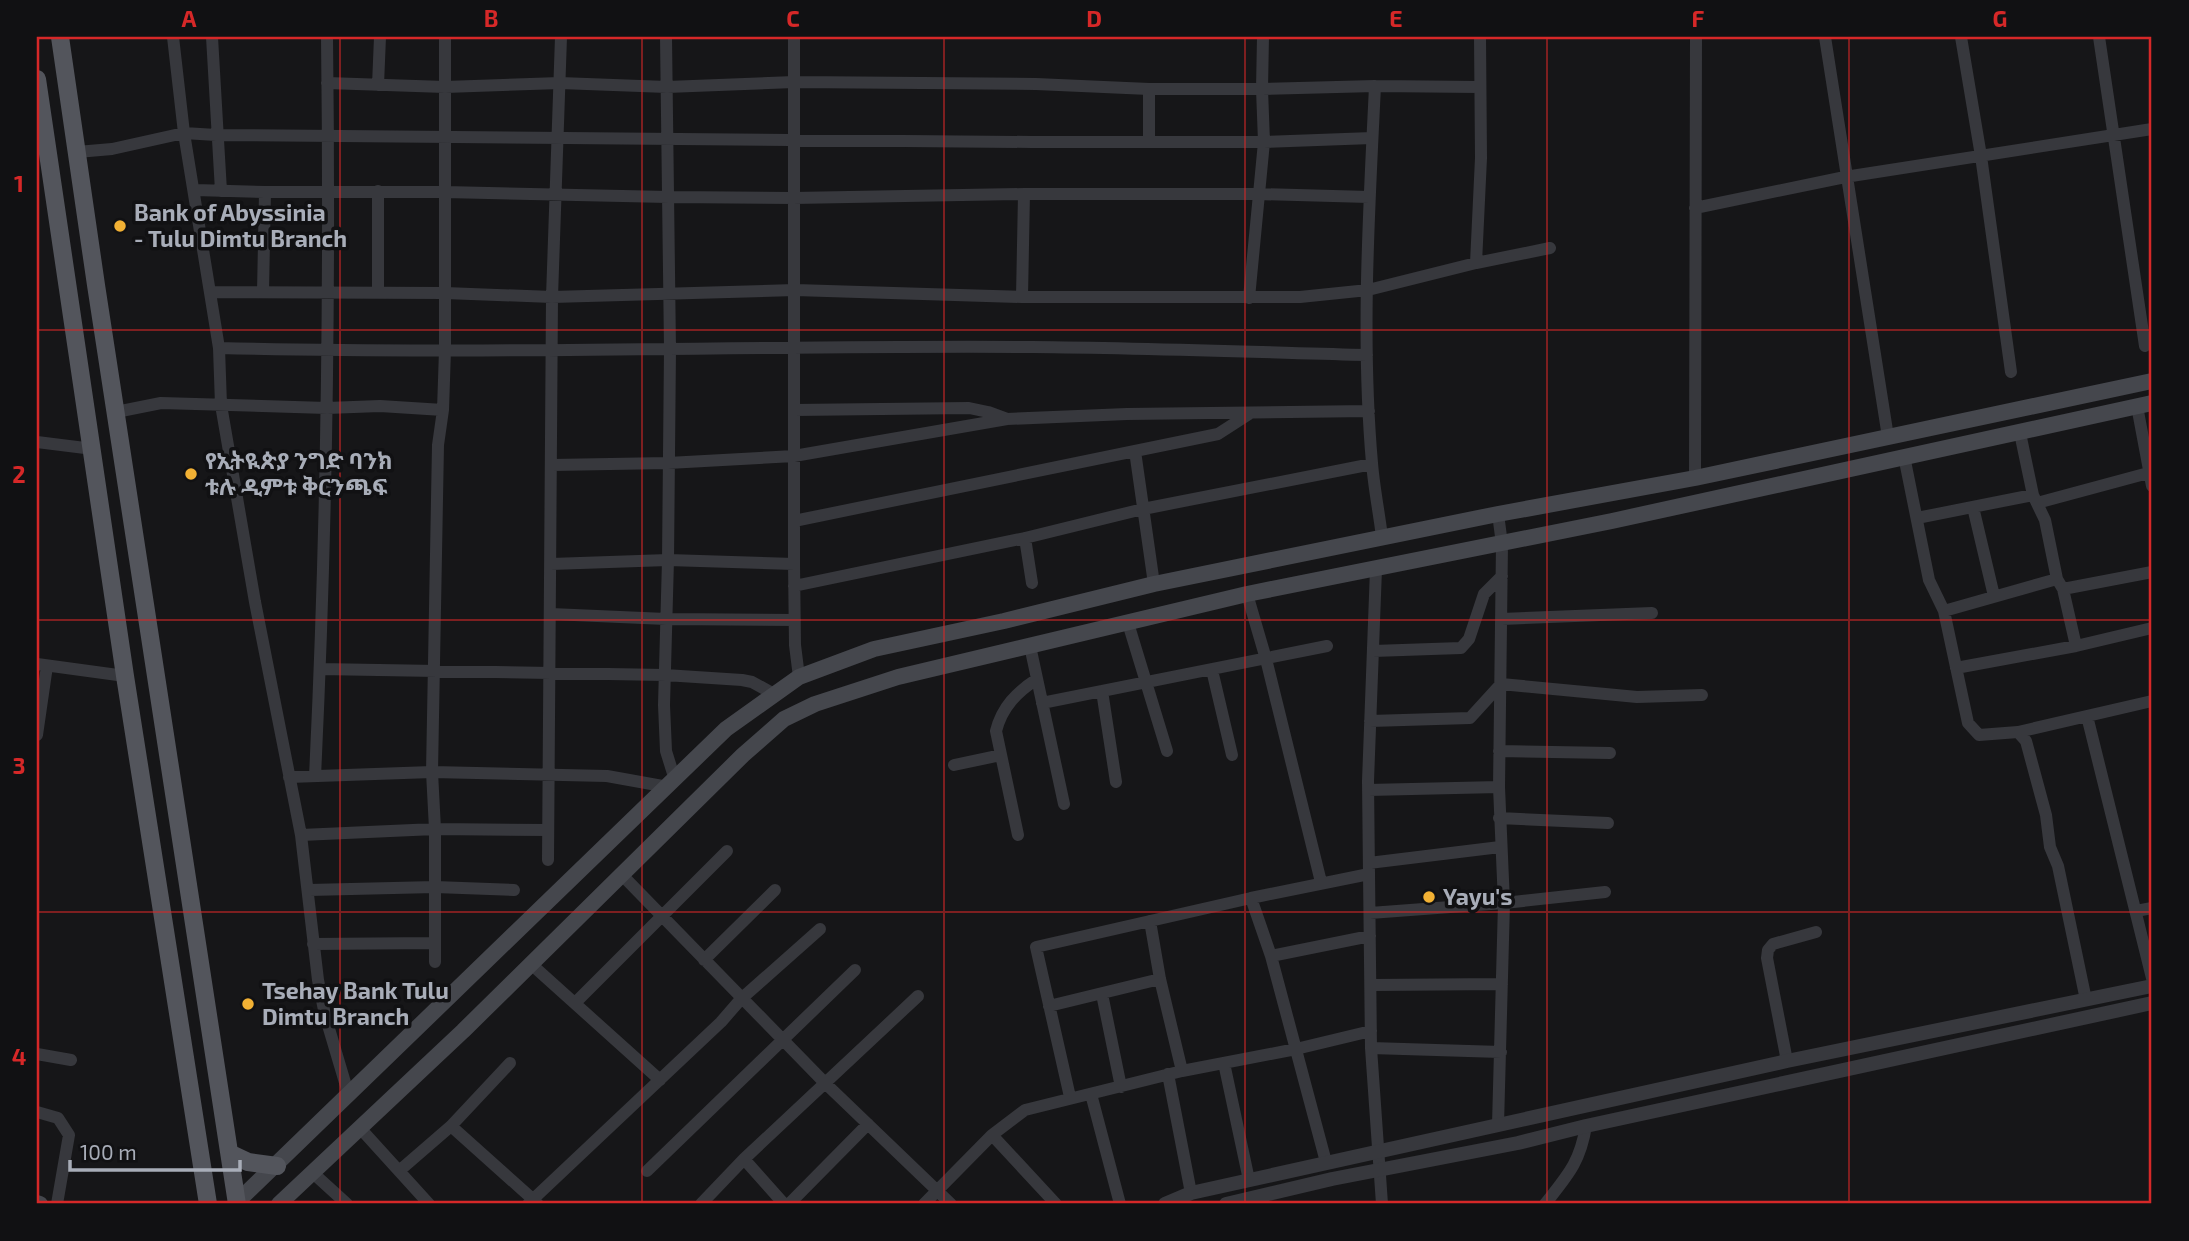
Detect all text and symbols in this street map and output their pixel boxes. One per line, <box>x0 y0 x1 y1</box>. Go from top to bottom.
text: A <box>181 4 197 32</box>
text: B <box>484 4 498 32</box>
text: C <box>786 4 800 32</box>
text: D <box>1086 4 1102 32</box>
text: E <box>1389 4 1403 32</box>
text: F <box>1692 4 1705 32</box>
text: G <box>1993 4 2007 32</box>
text: 1 <box>14 169 24 197</box>
place label: Bank of Abyssinia - Tulu Dimtu Branch <box>134 198 347 252</box>
marker: Bank of Abyssinia - Tulu Dimtu Branch <box>112 218 128 234</box>
place label: የኢትዪጵያ ንግድ ባንክ ቱሉ ዲምቱ ቅርንጫፍ <box>205 446 393 500</box>
text: 2 <box>12 460 26 488</box>
marker: የኢትዪጵያ ንግድ ባንክ ቱሉ ዲምቱ ቅርንጫፍ <box>183 466 199 482</box>
text: 3 <box>12 751 26 779</box>
place label: Yayu's <box>1443 882 1512 910</box>
marker: Yayu's <box>1421 889 1437 905</box>
place label: Tsehay Bank Tulu Dimtu Branch <box>262 976 449 1030</box>
marker: Tsehay Bank Tulu Dimtu Branch <box>240 996 256 1012</box>
text: 4 <box>12 1042 26 1070</box>
scale bar <box>70 1129 240 1173</box>
text: 100 m <box>80 1139 137 1164</box>

